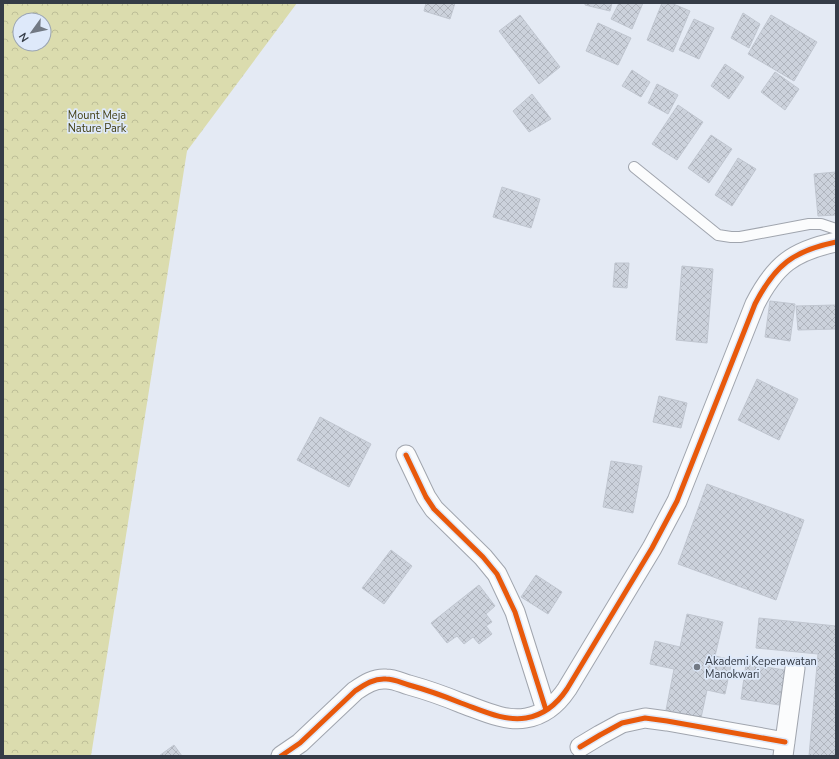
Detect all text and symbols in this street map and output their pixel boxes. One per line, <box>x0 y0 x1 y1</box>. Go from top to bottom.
north arrow <box>12 12 52 52</box>
text: N <box>16 30 33 45</box>
park label: Mount Meja Nature Park <box>68 108 127 136</box>
place label: Akademi Keperawatan Manokwari <box>705 654 817 682</box>
marker: Akademi Keperawatan Manokwari <box>692 662 702 672</box>

